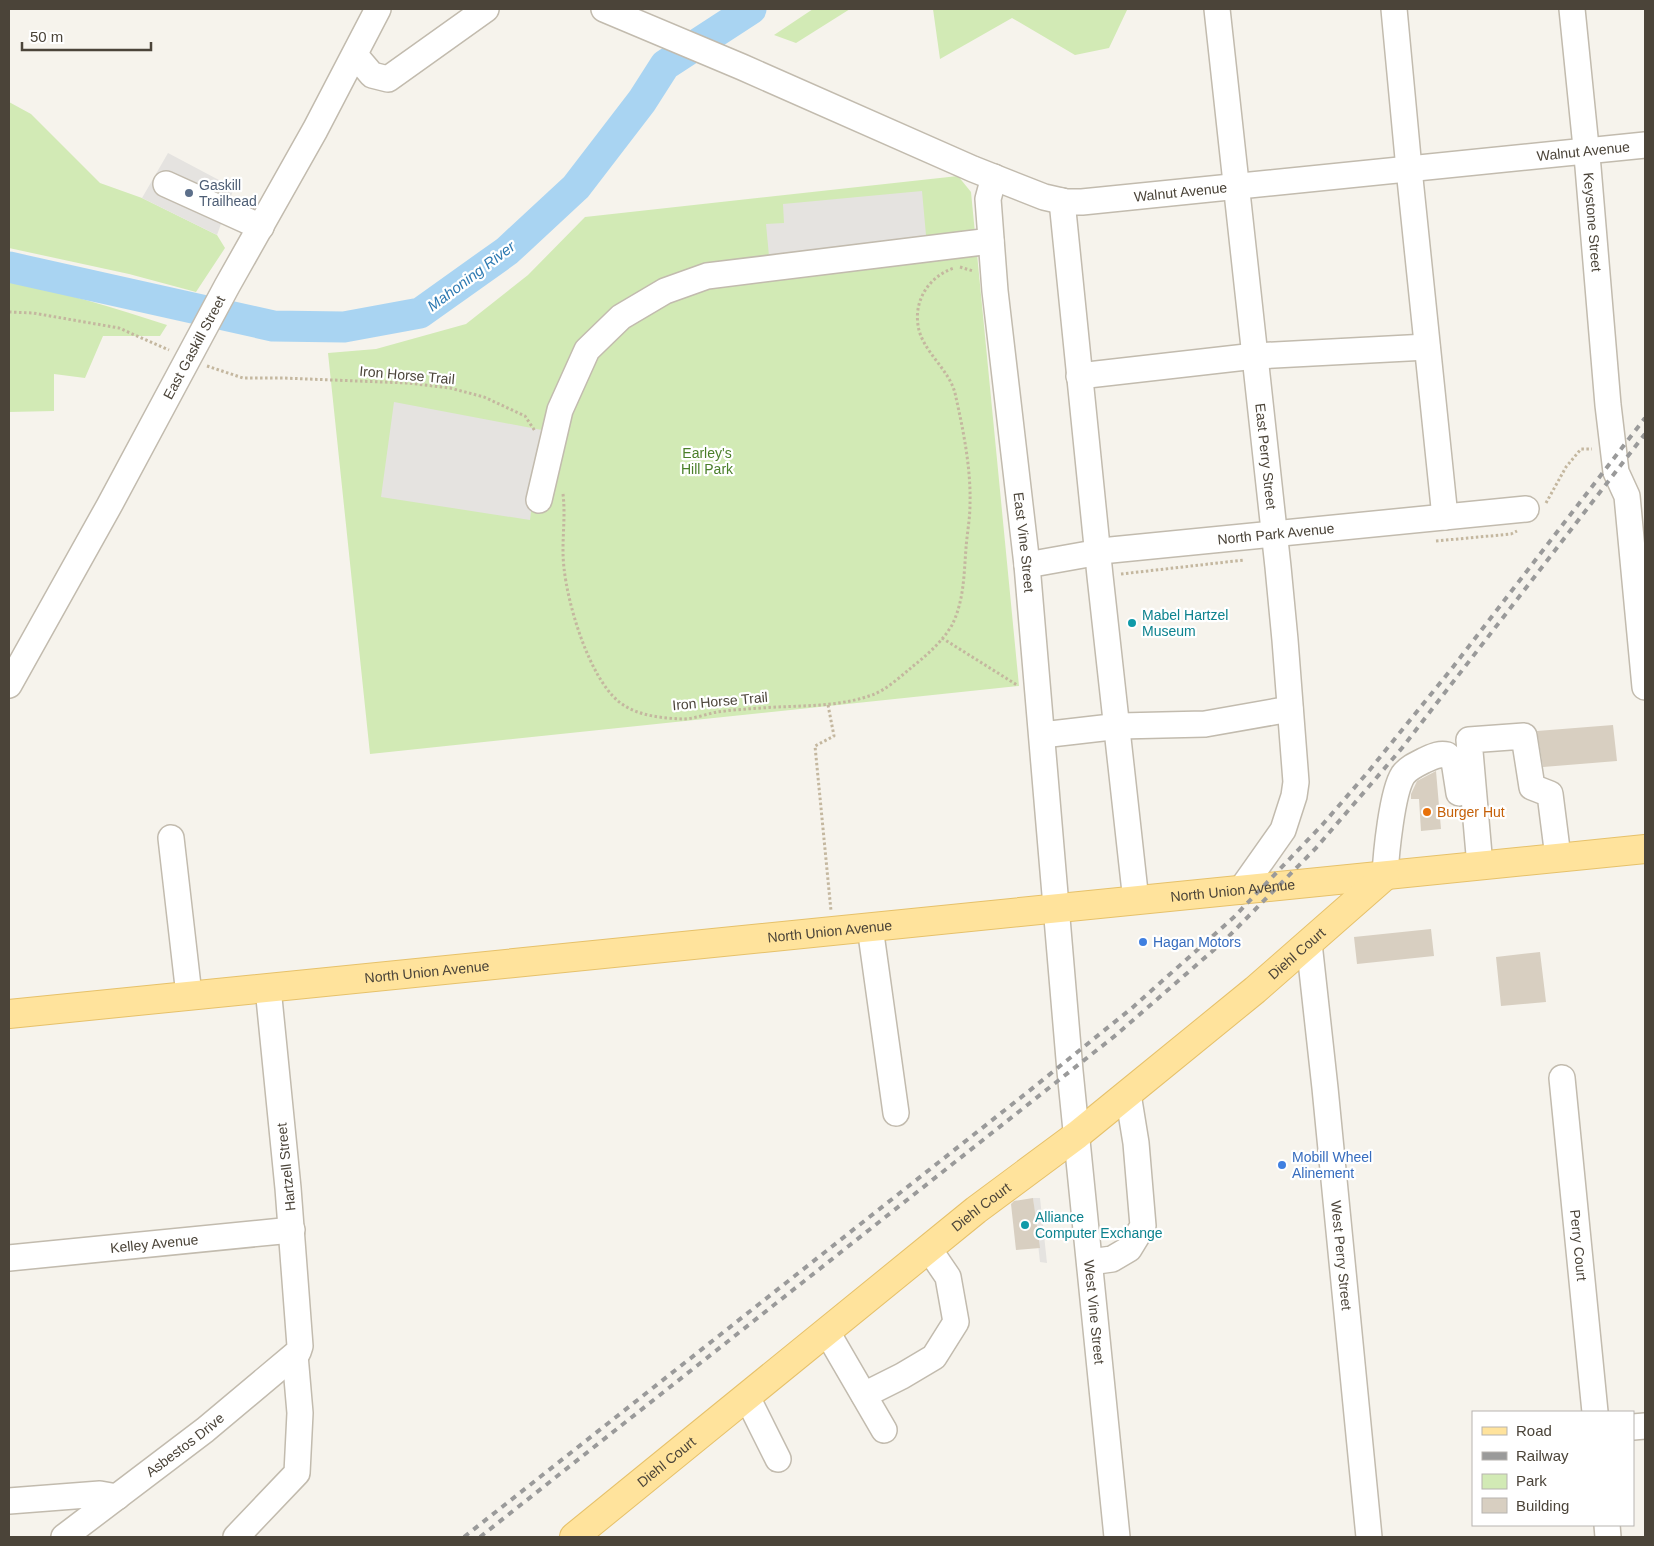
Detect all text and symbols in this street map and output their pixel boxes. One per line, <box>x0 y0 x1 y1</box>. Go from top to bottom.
scale bar <box>22 20 151 52</box>
text: 50 m <box>30 28 63 45</box>
street label: Walnut Avenue <box>1536 139 1631 164</box>
street label: Keystone Street <box>1580 172 1605 272</box>
place label: Gaskill Trailhead <box>199 177 257 209</box>
street label: Walnut Avenue <box>1133 179 1228 205</box>
marker: Gaskill Trailhead <box>183 187 195 199</box>
water label: Mahoning River <box>424 237 519 314</box>
street label: East Gaskill Street <box>160 293 228 402</box>
street label: Iron Horse Trail <box>359 363 455 387</box>
street label: East Perry Street <box>1252 402 1280 510</box>
park label: Earley's Hill Park <box>681 445 734 477</box>
street label: East Vine Street <box>1011 491 1037 593</box>
street label: North Park Avenue <box>1217 520 1335 547</box>
place label: Mabel Hartzel Museum <box>1142 607 1228 639</box>
marker: Mabel Hartzel Museum <box>1126 617 1138 629</box>
street label: Iron Horse Trail <box>672 689 768 713</box>
place label: Burger Hut <box>1437 804 1505 820</box>
marker: Burger Hut <box>1421 806 1433 818</box>
street label: North Union Avenue <box>1170 876 1296 905</box>
street label: North Union Avenue <box>767 917 893 945</box>
street label: Diehl Court <box>1265 924 1328 983</box>
place label: Hagan Motors <box>1153 934 1241 950</box>
marker: Hagan Motors <box>1137 936 1149 948</box>
street label: North Union Avenue <box>364 958 490 986</box>
street label: Hartzell Street <box>273 1122 299 1212</box>
place label: Mobill Wheel Alinement <box>1292 1149 1372 1181</box>
marker: Mobill Wheel Alinement <box>1276 1159 1288 1171</box>
street label: Diehl Court <box>948 1179 1014 1235</box>
street label: West Perry Street <box>1328 1200 1355 1311</box>
place label: Alliance Computer Exchange <box>1035 1209 1163 1241</box>
street label: Perry Court <box>1567 1209 1590 1282</box>
marker: Alliance Computer Exchange <box>1019 1219 1031 1231</box>
street label: Kelley Avenue <box>109 1231 199 1256</box>
street label: West Vine Street <box>1081 1259 1108 1365</box>
street label: Asbestos Drive <box>143 1410 227 1480</box>
legend <box>1472 1411 1634 1526</box>
text: Road <box>1516 1422 1552 1439</box>
street label: Diehl Court <box>634 1434 699 1490</box>
text: Railway <box>1516 1447 1569 1464</box>
text: Park <box>1516 1472 1547 1489</box>
text: Building <box>1516 1497 1569 1514</box>

